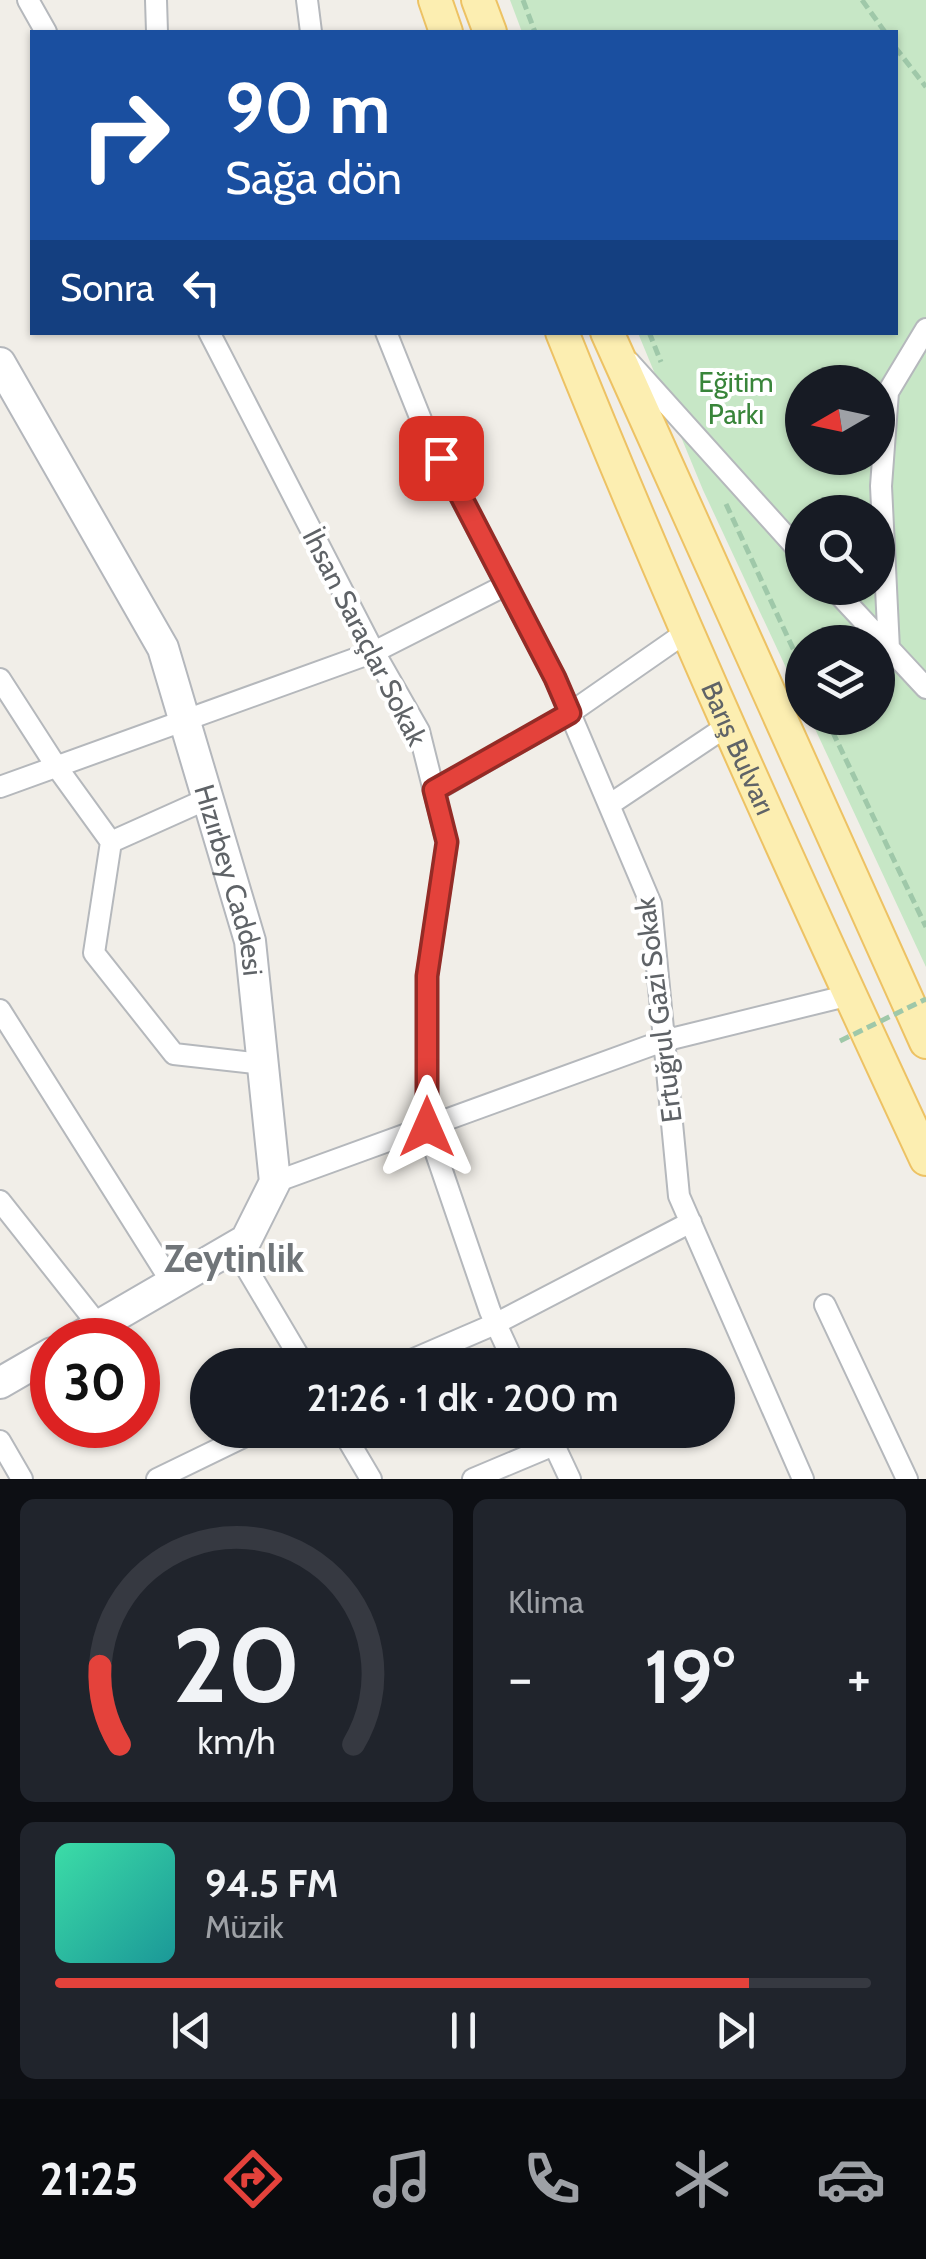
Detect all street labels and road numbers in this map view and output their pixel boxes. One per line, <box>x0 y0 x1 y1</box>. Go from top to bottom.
street label: İhsan Saraçlar Sokak <box>296 523 435 752</box>
street label: Barış Bulvarı <box>694 676 783 820</box>
street label: Hızırbey Caddesi <box>187 780 270 977</box>
street label: Ertuğrul Gazi Sokak <box>627 895 689 1124</box>

